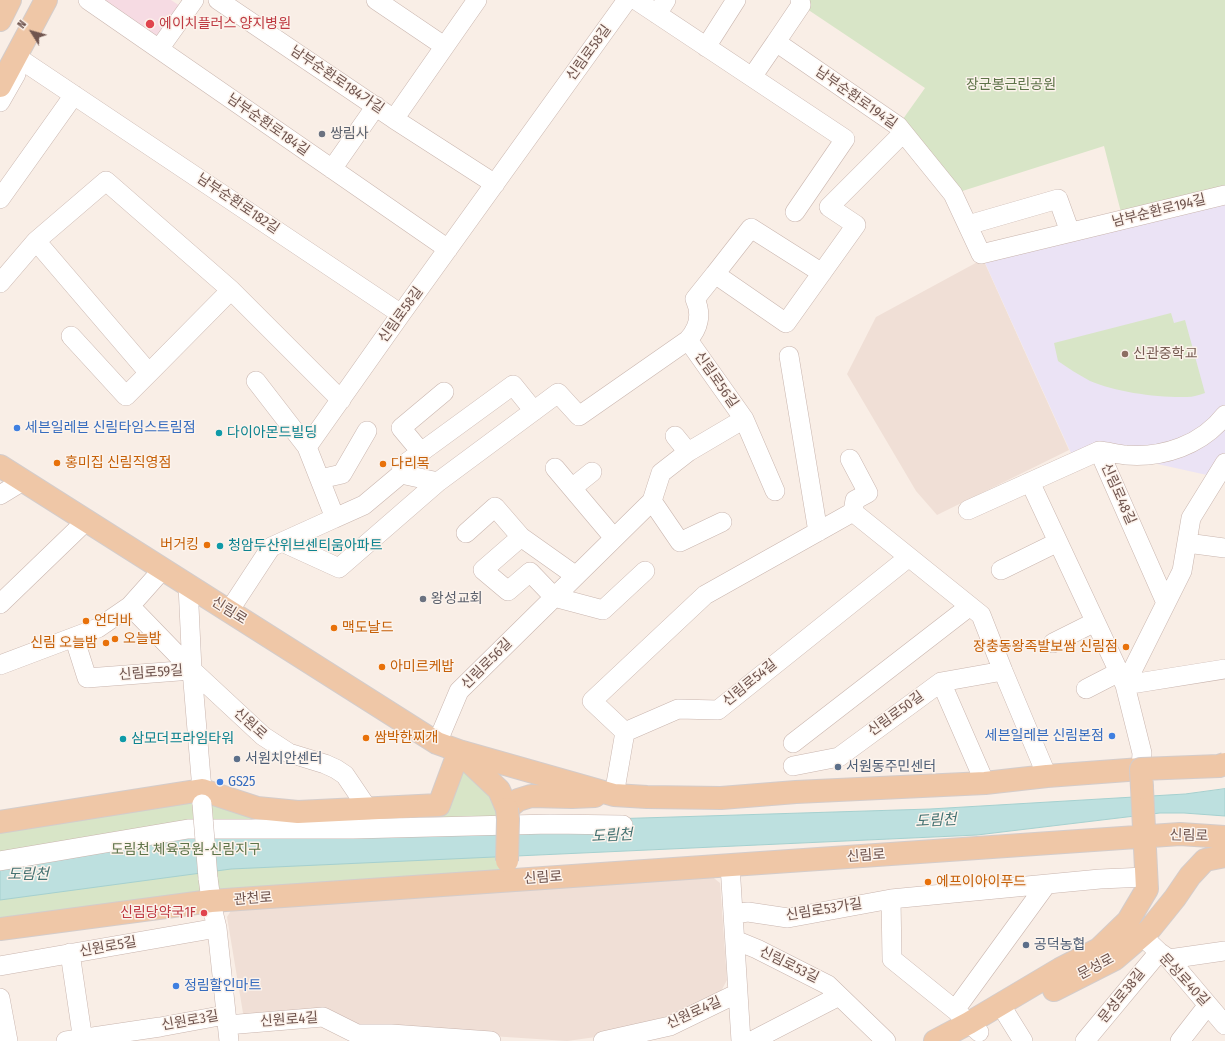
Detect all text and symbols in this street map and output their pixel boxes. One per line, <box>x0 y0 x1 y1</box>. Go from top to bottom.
north arrow <box>12 12 52 52</box>
place label: 에이치플러스 양지병원 <box>159 16 291 32</box>
text: N <box>15 18 29 31</box>
marker: 에이치플러스 양지병원 <box>144 18 156 30</box>
street label: 신림로58길 <box>563 22 615 84</box>
street label: 남부순환로184가길 <box>287 42 387 118</box>
street label: 남부순환로194길 <box>812 64 900 132</box>
park label: 장군봉근린공원 <box>966 77 1056 93</box>
street label: 남부순환로184길 <box>224 90 312 160</box>
place label: 쌍림사 <box>330 126 369 142</box>
marker: 쌍림사 <box>317 129 327 139</box>
street label: 남부순환로182길 <box>194 170 282 238</box>
street label: 남부순환로194길 <box>1110 191 1208 231</box>
street label: 신림로58길 <box>375 284 427 346</box>
place label: 신관중학교 <box>1133 346 1197 362</box>
street label: 신림로56길 <box>691 349 741 411</box>
marker: 신관중학교 <box>1120 349 1130 359</box>
place label: 세븐일레븐 신림타임스트림점 <box>25 420 196 436</box>
marker: 세븐일레븐 신림타임스트림점 <box>12 423 22 433</box>
place label: 다이아몬드빌딩 <box>227 425 317 441</box>
marker: 다이아몬드빌딩 <box>214 428 224 438</box>
place label: 홍미집 신림직영점 <box>65 455 171 471</box>
place label: 다리목 <box>391 456 430 472</box>
marker: 홍미집 신림직영점 <box>52 458 62 468</box>
marker: 다리목 <box>378 459 388 469</box>
street label: 신림로48길 <box>1097 461 1139 527</box>
place label: 버거킹 <box>160 537 199 553</box>
place label: 청암두산위브센티움아파트 <box>228 538 383 554</box>
marker: 버거킹 <box>202 540 212 550</box>
marker: 청암두산위브센티움아파트 <box>215 541 225 551</box>
place label: 왕성교회 <box>431 591 483 607</box>
street label: 신림로 <box>208 594 250 628</box>
marker: 왕성교회 <box>418 594 428 604</box>
place label: 언더바 <box>94 613 133 629</box>
marker: 언더바 <box>81 616 91 626</box>
place label: 맥도날드 <box>342 620 394 636</box>
marker: 맥도날드 <box>329 623 339 633</box>
place label: 오늘밤 <box>123 631 162 647</box>
marker: 오늘밤 <box>110 634 120 644</box>
place label: 신림 오늘밤 <box>30 635 98 651</box>
street label: 신림로56길 <box>458 635 516 693</box>
marker: 신림 오늘밤 <box>101 638 111 648</box>
place label: 장충동왕족발보쌈 신림점 <box>973 639 1118 655</box>
marker: 장충동왕족발보쌈 신림점 <box>1121 642 1131 652</box>
street label: 신림로54길 <box>720 656 780 710</box>
place label: 아미르케밥 <box>390 659 454 675</box>
street label: 신림로59길 <box>118 662 184 684</box>
marker: 아미르케밥 <box>377 662 387 672</box>
street label: 신림로50길 <box>865 688 927 740</box>
street label: 신원로 <box>230 705 270 743</box>
place label: 세븐일레븐 신림본점 <box>985 728 1104 744</box>
place label: 쌈박한찌개 <box>374 730 438 746</box>
place label: 삼모더프라임타워 <box>131 731 234 747</box>
marker: 세븐일레븐 신림본점 <box>1107 731 1117 741</box>
marker: 쌈박한찌개 <box>361 733 371 743</box>
marker: 삼모더프라임타워 <box>118 734 128 744</box>
place label: 서원치안센터 <box>245 751 322 767</box>
marker: 서원치안센터 <box>232 754 242 764</box>
place label: 서원동주민센터 <box>846 759 936 775</box>
marker: 서원동주민센터 <box>833 762 843 772</box>
place label: GS25 <box>228 774 255 790</box>
marker: GS25 <box>215 777 225 787</box>
water label: 도림천 <box>915 811 957 831</box>
water label: 도림천 <box>591 826 633 846</box>
street label: 신림로 <box>1170 827 1208 845</box>
park label: 도림천 체육공원-신림지구 <box>111 842 261 858</box>
street label: 신림로 <box>846 846 886 866</box>
water label: 도림천 <box>7 866 49 884</box>
street label: 신림로 <box>523 868 563 888</box>
place label: 에프이아이푸드 <box>936 874 1026 890</box>
marker: 에프이아이푸드 <box>923 877 933 887</box>
street label: 관천로 <box>233 889 273 909</box>
street label: 신림로53가길 <box>785 896 863 924</box>
place label: 신림당약국1F <box>120 905 196 921</box>
marker: 신림당약국1F <box>199 908 209 918</box>
street label: 신원로5길 <box>78 934 138 960</box>
place label: 공덕농협 <box>1034 937 1086 953</box>
marker: 공덕농협 <box>1021 940 1031 950</box>
street label: 신림로53길 <box>756 943 822 987</box>
street label: 문성로40길 <box>1155 950 1213 1010</box>
street label: 문성로 <box>1075 951 1117 983</box>
street label: 문성로38길 <box>1095 966 1149 1026</box>
place label: 정림할인마트 <box>184 978 261 994</box>
marker: 정림할인마트 <box>171 981 181 991</box>
street label: 신원로4길 <box>664 993 724 1033</box>
street label: 신원로3길 <box>160 1008 220 1034</box>
street label: 신원로4길 <box>259 1010 319 1030</box>

